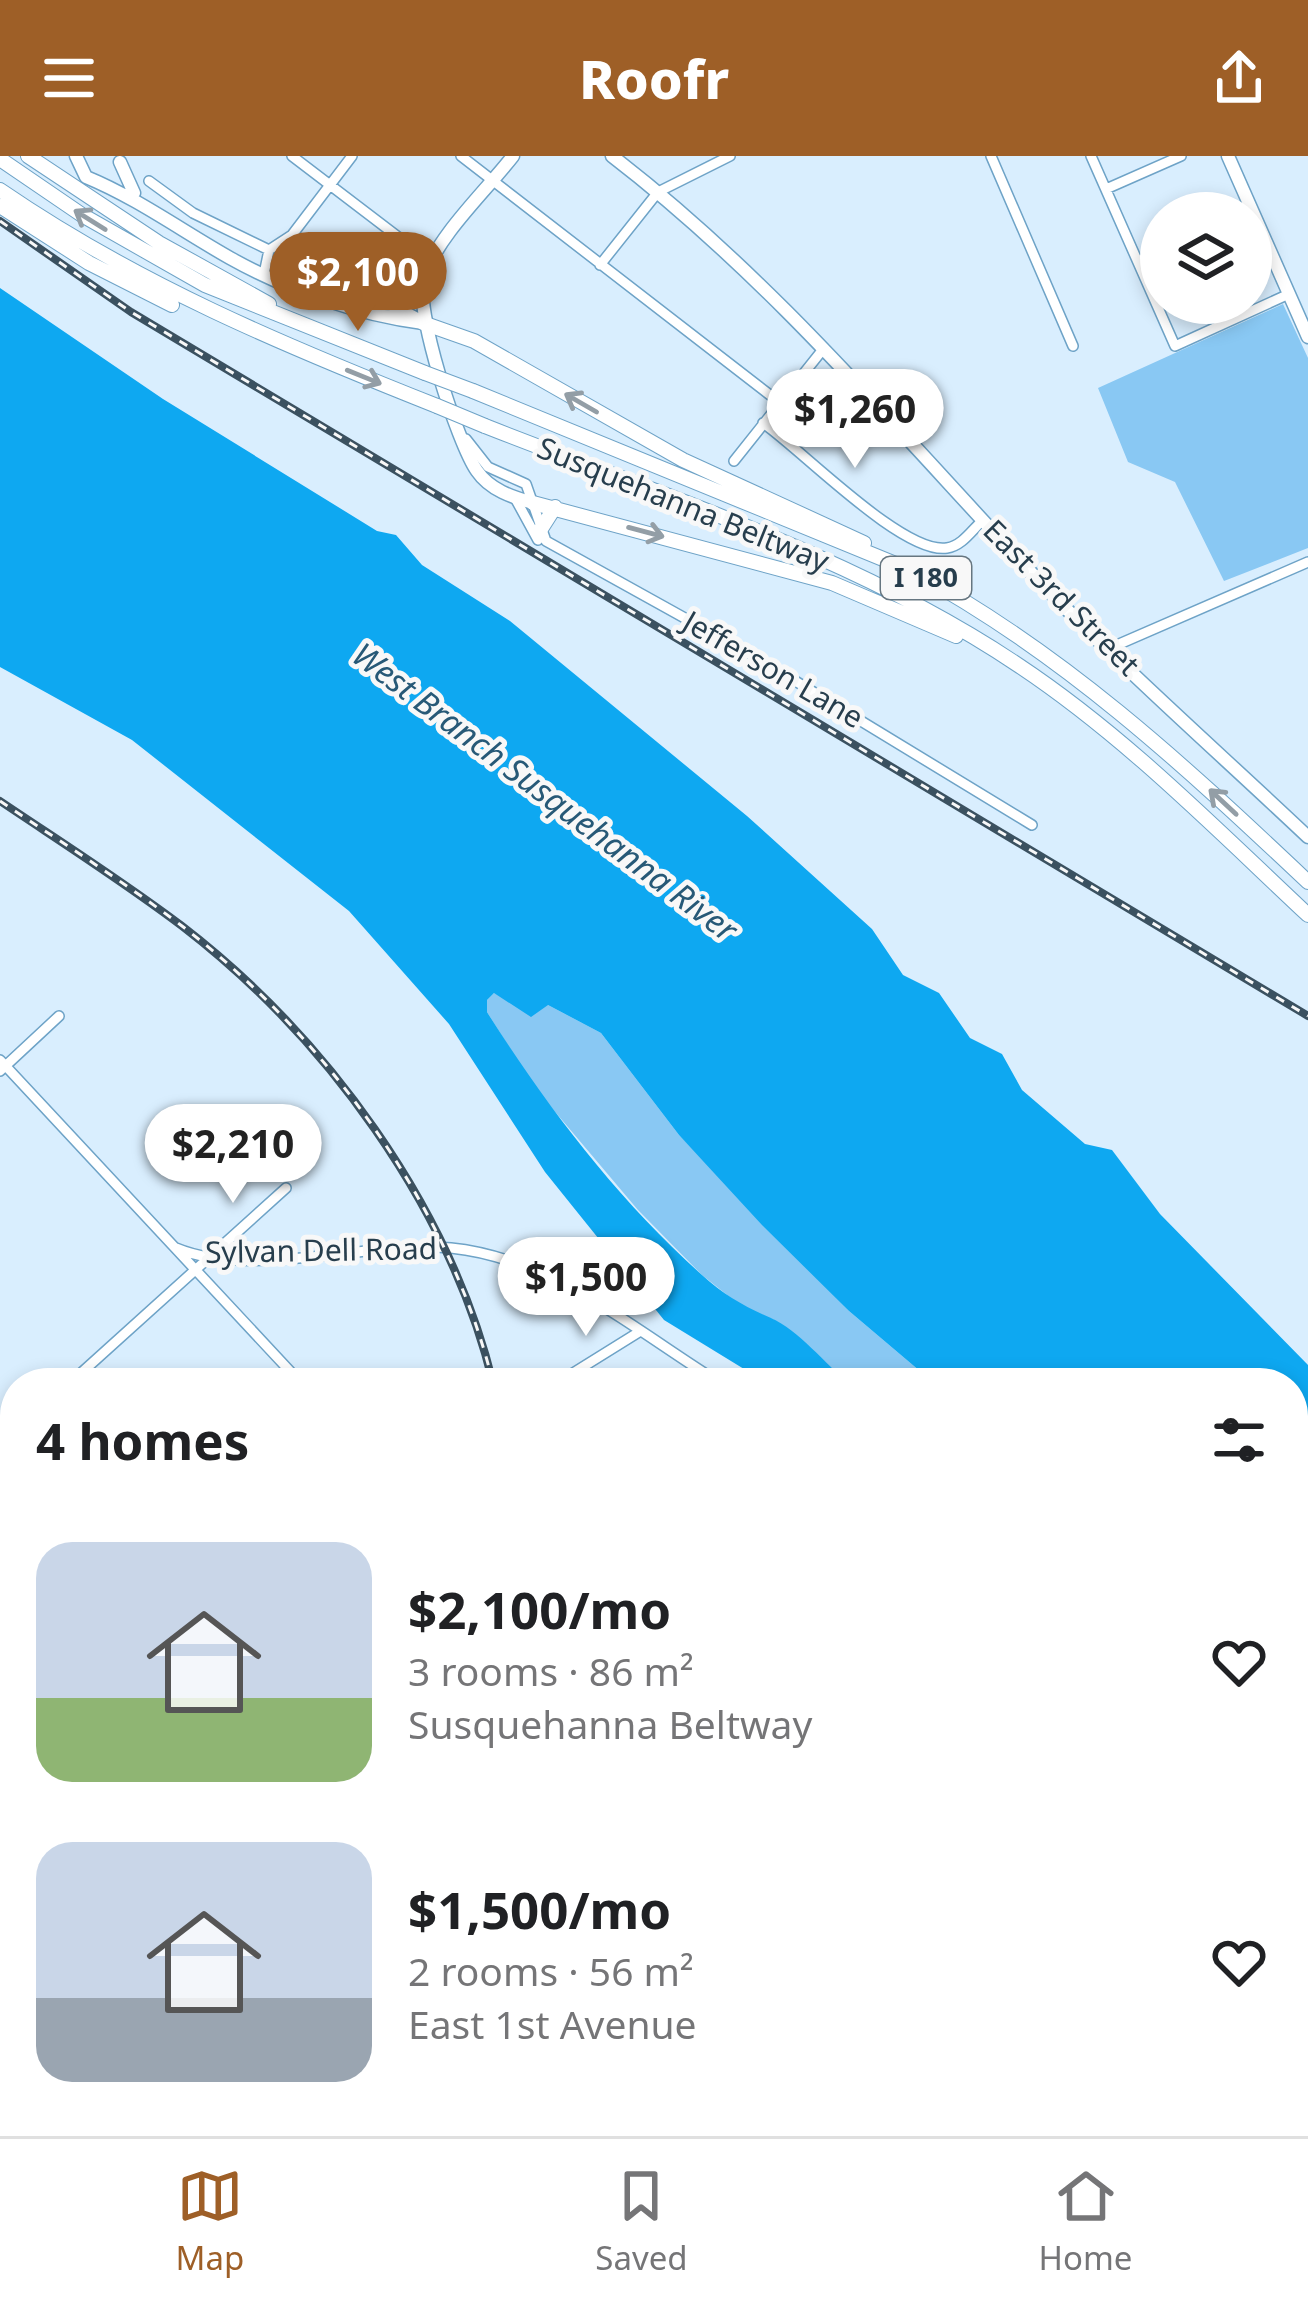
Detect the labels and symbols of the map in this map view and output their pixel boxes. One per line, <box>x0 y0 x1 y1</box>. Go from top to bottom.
one-way arrow <box>74 208 108 232</box>
pin: $2,100 <box>260 232 456 334</box>
one-way arrow <box>344 368 381 390</box>
pin: $1,260 <box>757 369 953 471</box>
one-way arrow <box>564 391 599 415</box>
street label: Susquehanna Beltway <box>532 426 836 581</box>
street label: East 3rd Street <box>975 510 1149 684</box>
one-way arrow <box>627 522 665 544</box>
road number: I 180 <box>881 557 971 599</box>
street label: Jefferson Lane <box>673 599 871 737</box>
water label: West Branch Susquehanna River <box>344 632 748 952</box>
one-way arrow <box>1208 788 1238 816</box>
pin: $2,210 <box>135 1104 331 1206</box>
street label: Sylvan Dell Road <box>205 1227 437 1272</box>
pin: $1,500 <box>488 1237 684 1339</box>

